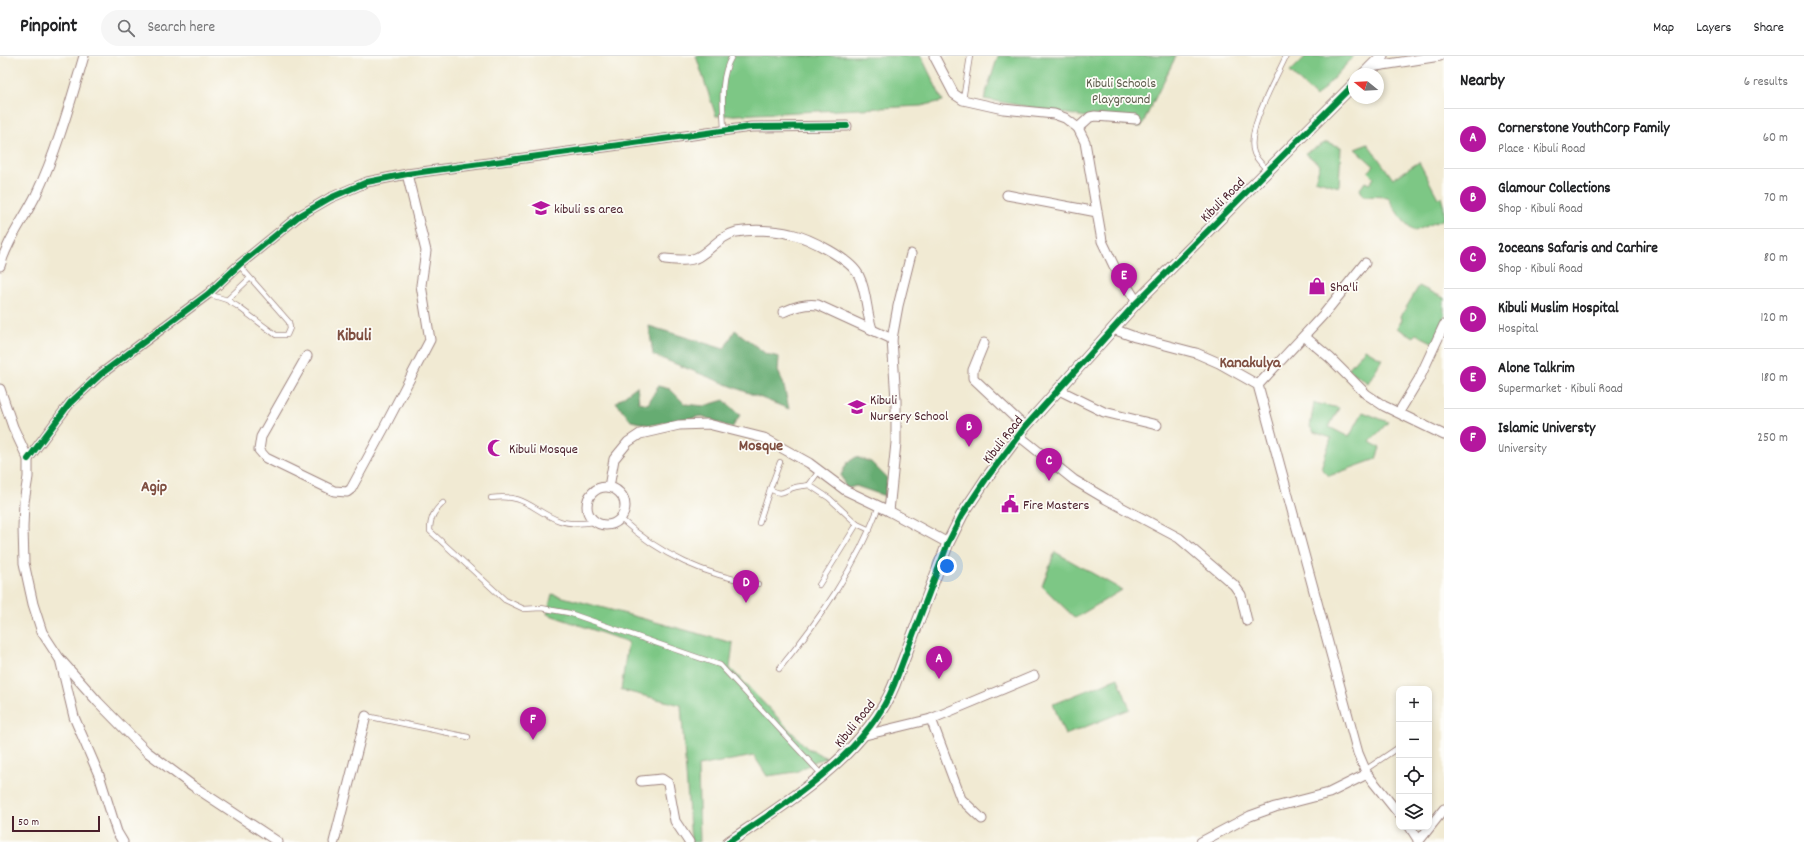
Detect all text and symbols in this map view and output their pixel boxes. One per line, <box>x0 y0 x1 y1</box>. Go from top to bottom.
search box <box>101 10 381 46</box>
text: Pinpoint <box>20 14 77 41</box>
icon: search <box>115 17 137 39</box>
text: Search here <box>147 17 215 39</box>
text: Map <box>1653 18 1674 38</box>
text: Layers <box>1696 18 1731 38</box>
text: Share <box>1753 18 1784 38</box>
north arrow <box>1348 68 1384 104</box>
text: Nearby <box>1460 70 1504 94</box>
text: 6 results <box>1744 73 1788 92</box>
park label: Kibuli Schools Playground <box>1086 74 1156 110</box>
text: Cornerstone YouthCorp Family <box>1498 118 1670 140</box>
text: A <box>1469 129 1477 148</box>
text: 60 m <box>1763 129 1788 148</box>
text: Place · Kibuli Road <box>1498 140 1585 159</box>
street label: Kibuli Road <box>1196 173 1250 227</box>
text: Glamour Collections <box>1498 178 1611 200</box>
text: B <box>1470 189 1476 208</box>
text: 70 m <box>1764 189 1788 208</box>
school or university icon: kibuli ss area <box>531 198 551 218</box>
place label: kibuli ss area <box>554 200 623 220</box>
text: Shop · Kibuli Road <box>1498 200 1583 219</box>
text: 2oceans Safaris and Carhire <box>1498 238 1658 260</box>
text: C <box>1470 249 1476 268</box>
text: 80 m <box>1764 249 1788 268</box>
text: Shop · Kibuli Road <box>1498 260 1583 279</box>
pin: E <box>1111 263 1137 296</box>
shop icon: Sha'li <box>1307 276 1327 296</box>
place label: Sha'li <box>1330 278 1358 298</box>
text: Kibuli Muslim Hospital <box>1498 298 1618 320</box>
text: D <box>1470 309 1476 328</box>
text: 120 m <box>1760 309 1788 328</box>
text: Hospital <box>1498 320 1538 339</box>
district label: Kibuli <box>337 324 372 349</box>
district label: Kanakulya <box>1219 352 1282 375</box>
text: Alone Talkrim <box>1498 358 1575 380</box>
text: E <box>1470 369 1476 388</box>
text: 180 m <box>1761 369 1788 388</box>
text: Supermarket · Kibuli Road <box>1498 380 1623 399</box>
place label: Kibuli Nursery School <box>870 391 949 427</box>
school or university icon: Kibuli Nursery School <box>847 397 867 417</box>
street label: Kibuli Road <box>978 412 1029 469</box>
pin: B <box>956 414 982 447</box>
text: Islamic Universty <box>1498 418 1595 440</box>
text: F <box>1470 429 1476 448</box>
text: 250 m <box>1757 429 1788 448</box>
district label: Mosque <box>739 435 783 458</box>
mosque icon: Kibuli Mosque <box>486 438 506 458</box>
place label: Kibuli Mosque <box>509 440 578 460</box>
text: University <box>1498 440 1547 459</box>
pin: C <box>1036 448 1062 481</box>
district label: Agip <box>141 476 167 499</box>
public building icon: Fire Masters <box>1000 494 1020 514</box>
place label: Fire Masters <box>1023 496 1090 516</box>
your location <box>937 556 957 576</box>
pin: D <box>733 570 759 603</box>
pin: A <box>926 646 952 679</box>
map controls <box>1396 686 1432 830</box>
button: + <box>1396 686 1432 722</box>
street label: Kibuli Road <box>830 696 881 752</box>
pin: F <box>520 707 546 740</box>
button: − <box>1396 722 1432 758</box>
button: locate <box>1396 758 1432 794</box>
button: layers <box>1396 794 1432 830</box>
scale bar <box>12 814 100 833</box>
text: 50 m <box>18 815 39 831</box>

